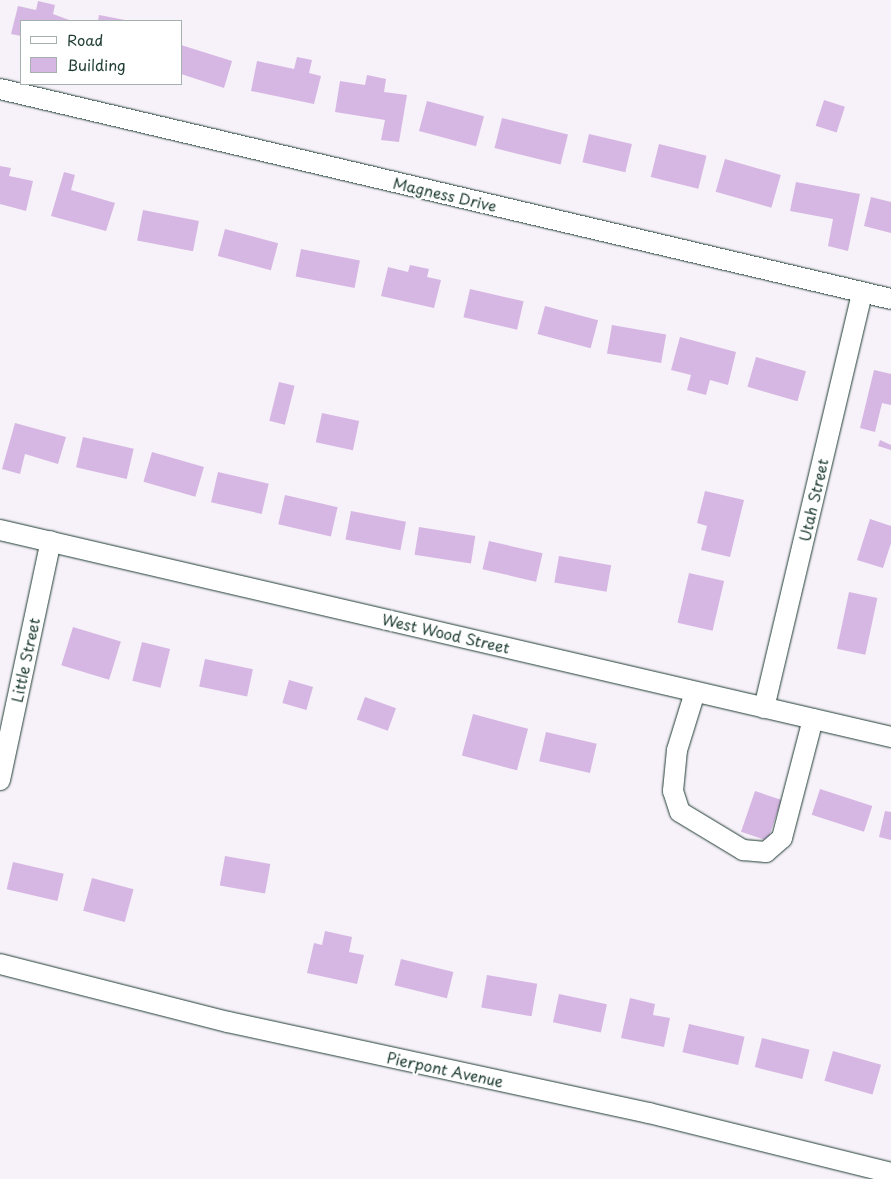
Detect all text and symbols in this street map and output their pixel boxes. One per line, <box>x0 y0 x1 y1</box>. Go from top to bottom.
legend <box>20 20 182 85</box>
text: Road <box>67 28 103 51</box>
text: Building <box>67 53 126 76</box>
street label: Magness Drive <box>391 173 499 215</box>
street label: Utah Street <box>795 456 831 544</box>
street label: West Wood Street <box>381 610 511 656</box>
street label: Little Street <box>7 616 43 704</box>
street label: Pierpont Avenue <box>385 1048 505 1090</box>

